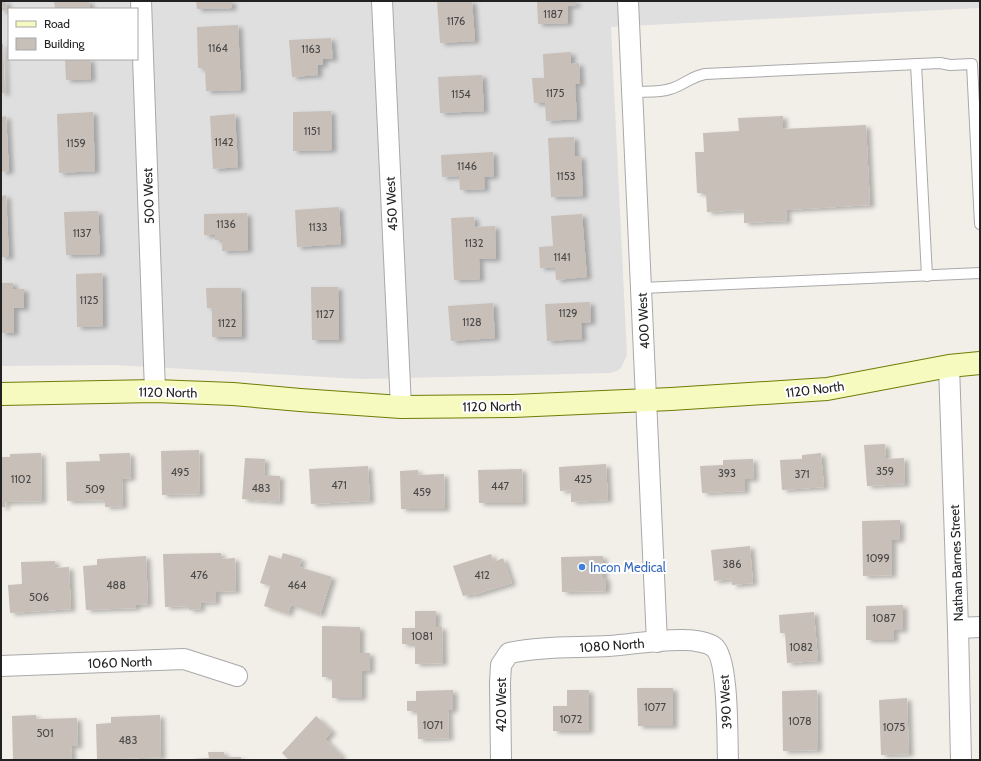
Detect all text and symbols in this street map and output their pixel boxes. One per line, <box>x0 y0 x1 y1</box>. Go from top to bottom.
house number: 1187 <box>543 7 563 21</box>
legend <box>8 8 138 60</box>
house number: 1176 <box>447 14 465 28</box>
text: Road <box>44 16 70 31</box>
text: Building <box>44 36 86 51</box>
house number: 1164 <box>208 41 229 55</box>
house number: 1163 <box>301 42 321 56</box>
house number: 1175 <box>546 86 564 100</box>
house number: 1154 <box>451 87 471 101</box>
house number: 1151 <box>304 124 320 138</box>
house number: 1142 <box>214 135 234 149</box>
house number: 1159 <box>66 136 86 150</box>
house number: 1146 <box>457 159 477 173</box>
street label: 500 West <box>139 167 157 224</box>
house number: 1153 <box>556 169 576 183</box>
street label: 450 West <box>382 176 400 232</box>
house number: 1136 <box>216 217 236 231</box>
house number: 1133 <box>308 220 328 234</box>
house number: 1137 <box>73 226 92 240</box>
house number: 1132 <box>465 236 484 250</box>
house number: 1141 <box>553 250 571 264</box>
street label: 400 West <box>633 292 652 350</box>
house number: 1125 <box>80 293 98 307</box>
house number: 1129 <box>558 306 578 320</box>
house number: 1127 <box>316 307 335 321</box>
house number: 1128 <box>462 315 482 329</box>
house number: 1122 <box>218 316 237 330</box>
street label: 1120 North <box>785 377 845 401</box>
street label: 1120 North <box>138 383 198 401</box>
street label: 1120 North <box>462 397 522 415</box>
house number: 359 <box>876 464 894 478</box>
house number: 495 <box>171 465 189 479</box>
house number: 393 <box>718 466 736 480</box>
house number: 371 <box>794 467 810 481</box>
house number: 1102 <box>11 472 32 486</box>
house number: 425 <box>574 472 592 486</box>
house number: 471 <box>331 478 347 492</box>
house number: 447 <box>491 479 510 493</box>
house number: 483 <box>252 481 271 495</box>
house number: 509 <box>85 482 105 496</box>
house number: 459 <box>413 485 431 499</box>
street label: Nathan Barnes Street <box>946 504 966 622</box>
house number: 1099 <box>866 551 890 565</box>
house number: 386 <box>723 557 741 571</box>
place label: Incon Medical <box>590 559 666 575</box>
marker: Incon Medical <box>577 562 587 572</box>
house number: 476 <box>190 568 208 582</box>
house number: 412 <box>474 568 490 582</box>
house number: 488 <box>106 578 126 592</box>
house number: 464 <box>288 578 307 592</box>
house number: 506 <box>29 590 49 604</box>
house number: 1087 <box>872 611 896 625</box>
house number: 1081 <box>411 629 433 643</box>
street label: 1080 North <box>579 635 645 655</box>
house number: 1082 <box>789 640 813 654</box>
street label: 1060 North <box>88 653 152 671</box>
street label: 390 West <box>716 674 734 730</box>
street label: 420 West <box>493 677 509 732</box>
house number: 1077 <box>644 700 667 714</box>
house number: 1072 <box>560 712 582 726</box>
house number: 1078 <box>788 714 812 728</box>
house number: 1071 <box>423 718 443 732</box>
house number: 1075 <box>883 720 905 734</box>
house number: 501 <box>36 726 54 740</box>
house number: 483 <box>119 733 138 747</box>

